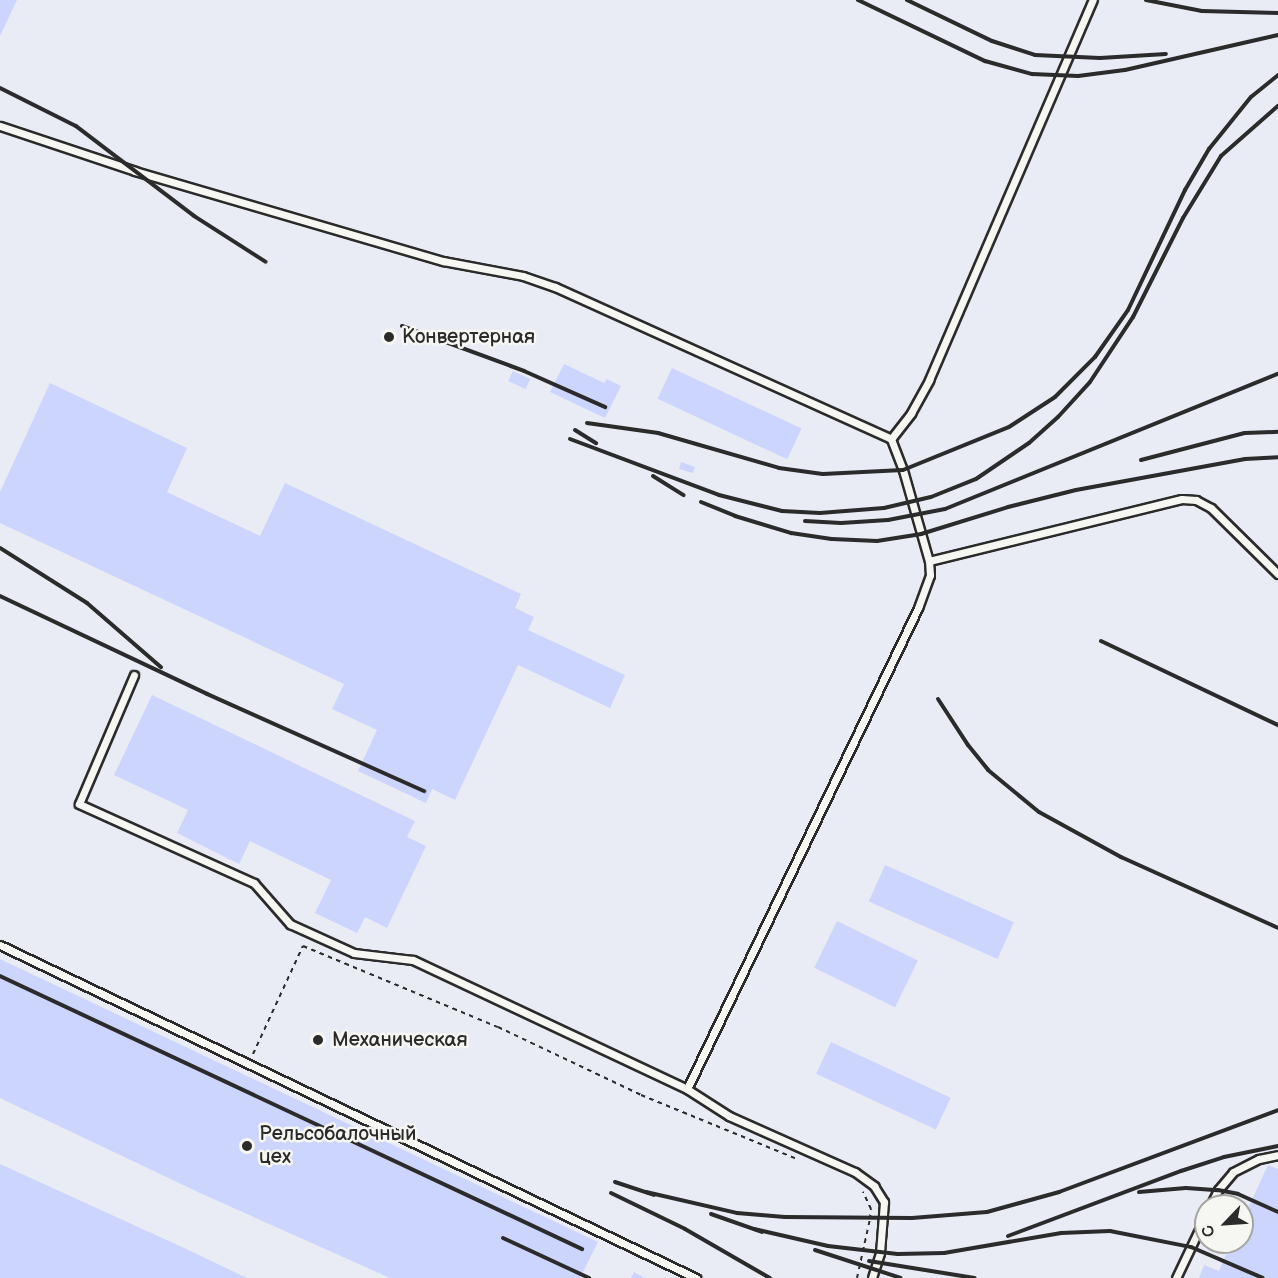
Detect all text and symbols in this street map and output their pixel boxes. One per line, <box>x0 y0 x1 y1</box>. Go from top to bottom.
place label: Конвертерная <box>402 325 535 349</box>
marker: Конвертерная <box>380 328 398 346</box>
place label: Механическая <box>332 1028 468 1052</box>
marker: Механическая <box>309 1031 327 1049</box>
place label: Рельсобалочный цех <box>259 1122 416 1169</box>
marker: Рельсобалочный цех <box>240 1139 254 1153</box>
north arrow <box>1194 1194 1254 1254</box>
text: С <box>1198 1222 1220 1240</box>

